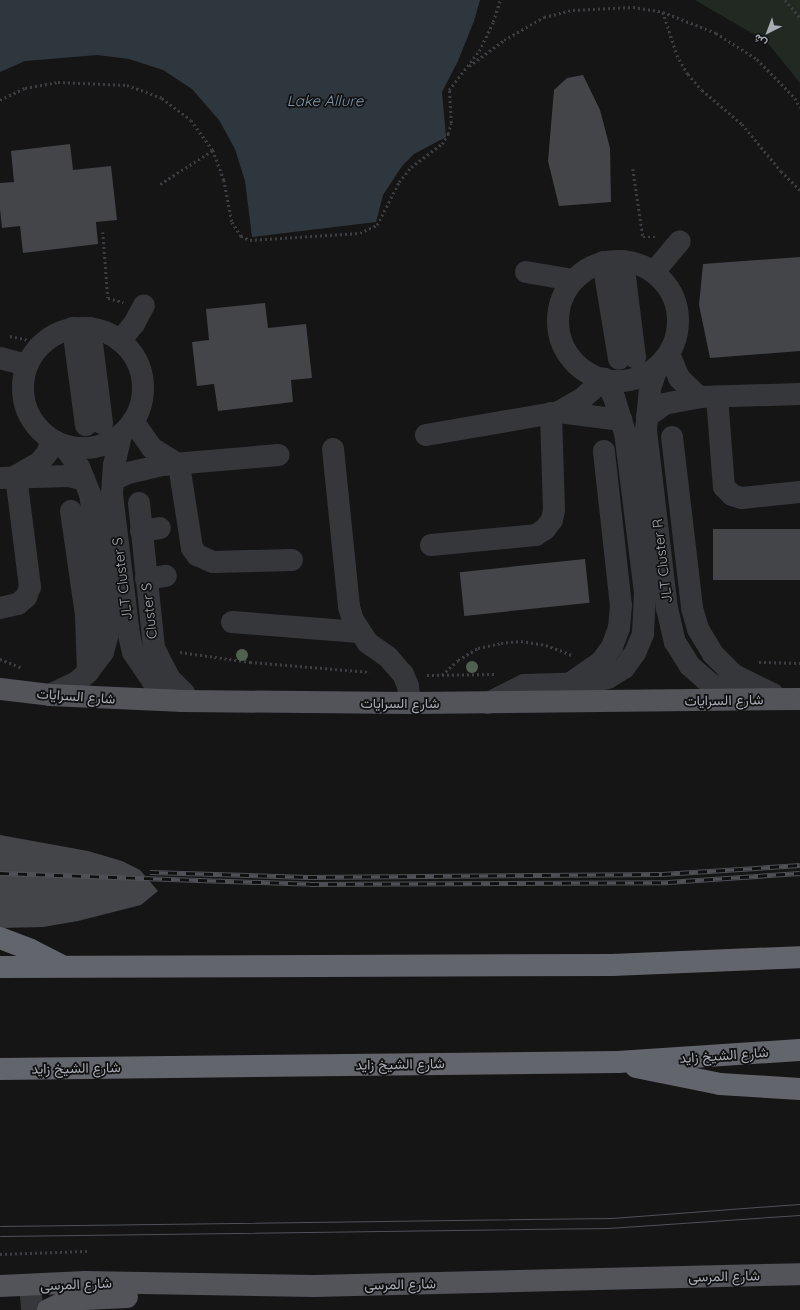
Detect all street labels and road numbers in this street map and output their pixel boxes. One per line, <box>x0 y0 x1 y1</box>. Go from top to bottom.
street label: JLT Cluster R <box>648 518 676 604</box>
street label: JLT Cluster S <box>109 537 135 621</box>
street label: Cluster S <box>138 582 160 640</box>
street label: شارع السرايات <box>36 685 116 707</box>
street label: شارع السرايات <box>684 691 764 709</box>
street label: شارع السرايات <box>360 695 440 711</box>
street label: شارع الشيخ زايد <box>679 1044 769 1066</box>
street label: شارع الشيخ زايد <box>355 1055 445 1073</box>
street label: شارع الشيخ زايد <box>31 1059 121 1077</box>
street label: شارع المرسى <box>688 1267 760 1285</box>
street label: شارع المرسى <box>40 1274 112 1294</box>
street label: شارع المرسى <box>364 1275 436 1293</box>

